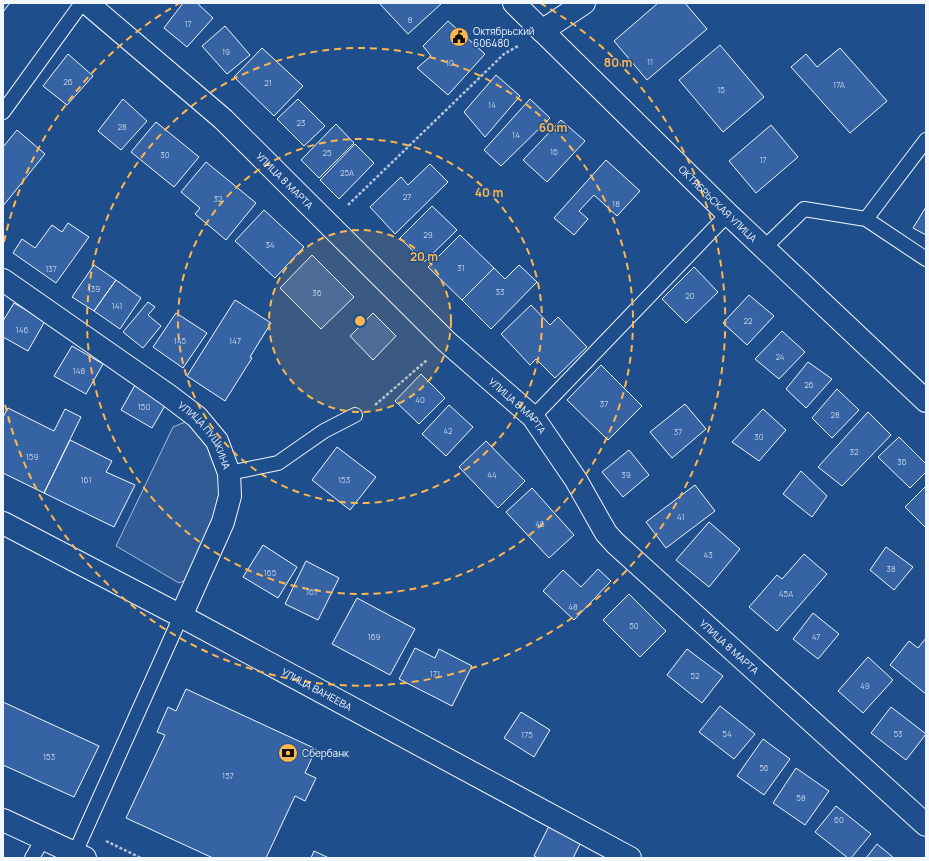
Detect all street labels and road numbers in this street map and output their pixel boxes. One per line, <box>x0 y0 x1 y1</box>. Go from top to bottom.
street label: УЛИЦА 8 МАРТА <box>253 149 317 213</box>
street label: ОКТЯБРЬСКАЯ УЛИЦА <box>676 162 761 245</box>
street label: УЛИЦА 8 МАРТА <box>486 374 550 437</box>
street label: УЛИЦА ПУШКИНА <box>175 398 234 472</box>
street label: УЛИЦА 8 МАРТА <box>697 616 763 678</box>
street label: УЛИЦА ВАНЕЕВА <box>279 664 355 714</box>

